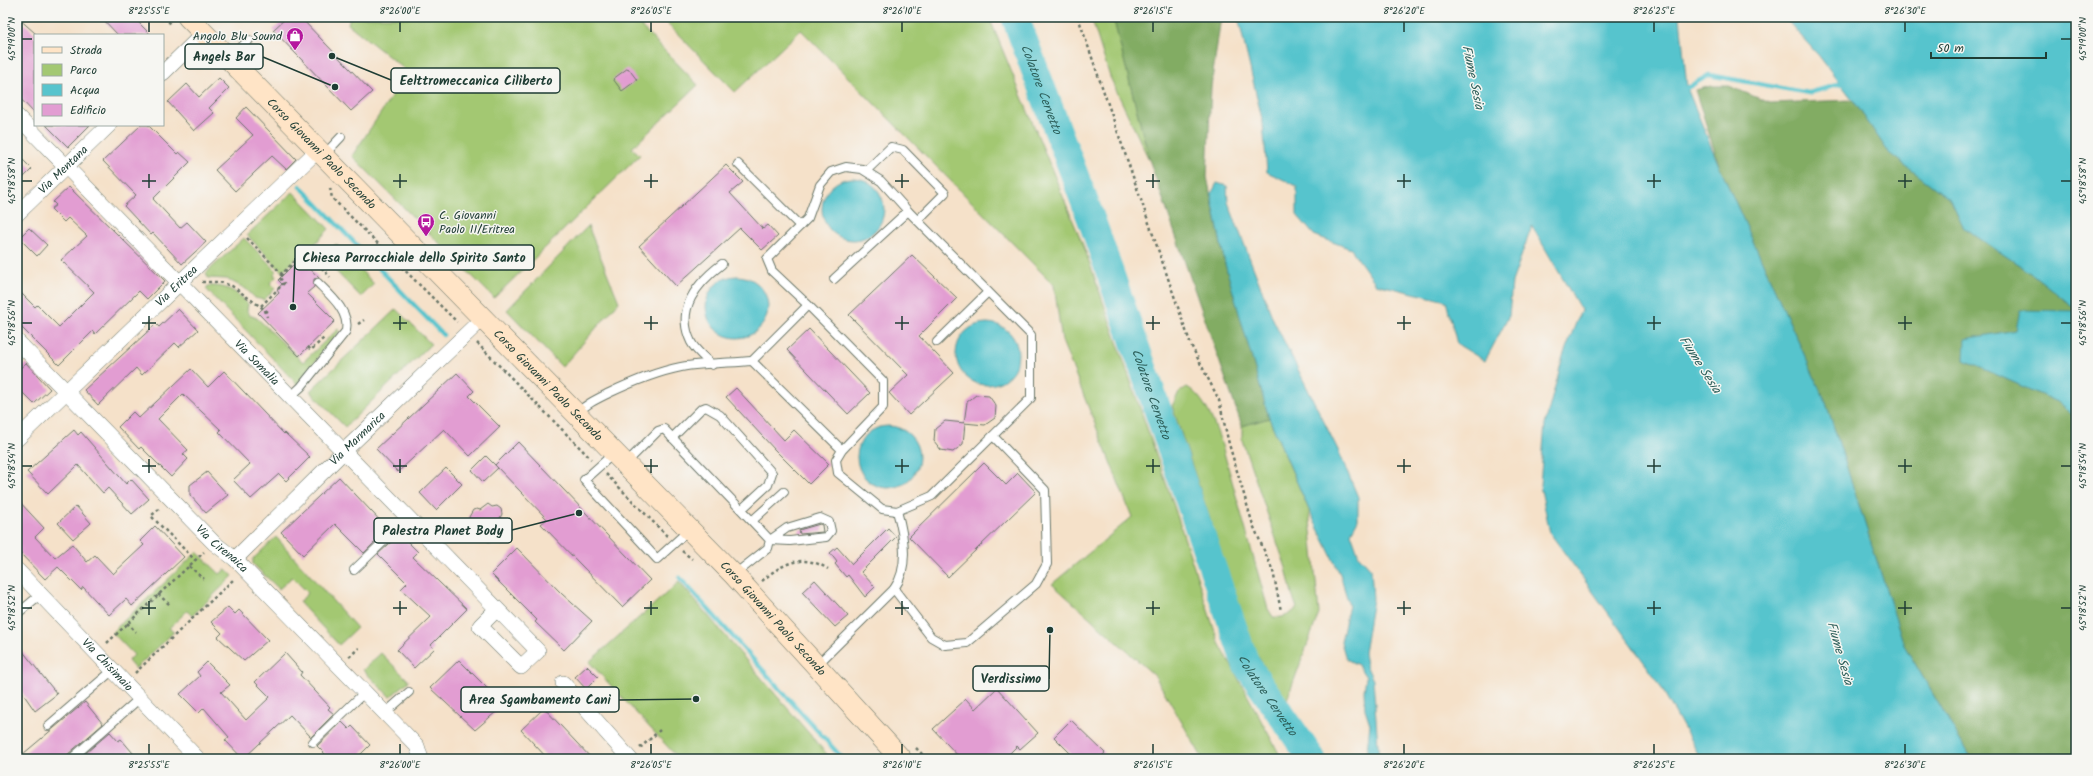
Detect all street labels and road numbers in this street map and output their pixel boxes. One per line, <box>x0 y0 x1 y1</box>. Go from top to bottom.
street label: Corso Giovanni Paolo Secondo <box>262 94 380 214</box>
street label: Via Mentana <box>34 141 93 199</box>
street label: Via Eritrea <box>151 261 203 312</box>
street label: Corso Giovanni Paolo Secondo <box>489 325 607 446</box>
street label: Via Somalia <box>230 335 284 391</box>
street label: Via Marmarica <box>325 407 391 470</box>
street label: Via Cirenaica <box>191 520 253 578</box>
street label: Corso Giovanni Paolo Secondo <box>715 557 830 680</box>
street label: Via Chisimaio <box>77 634 138 696</box>

